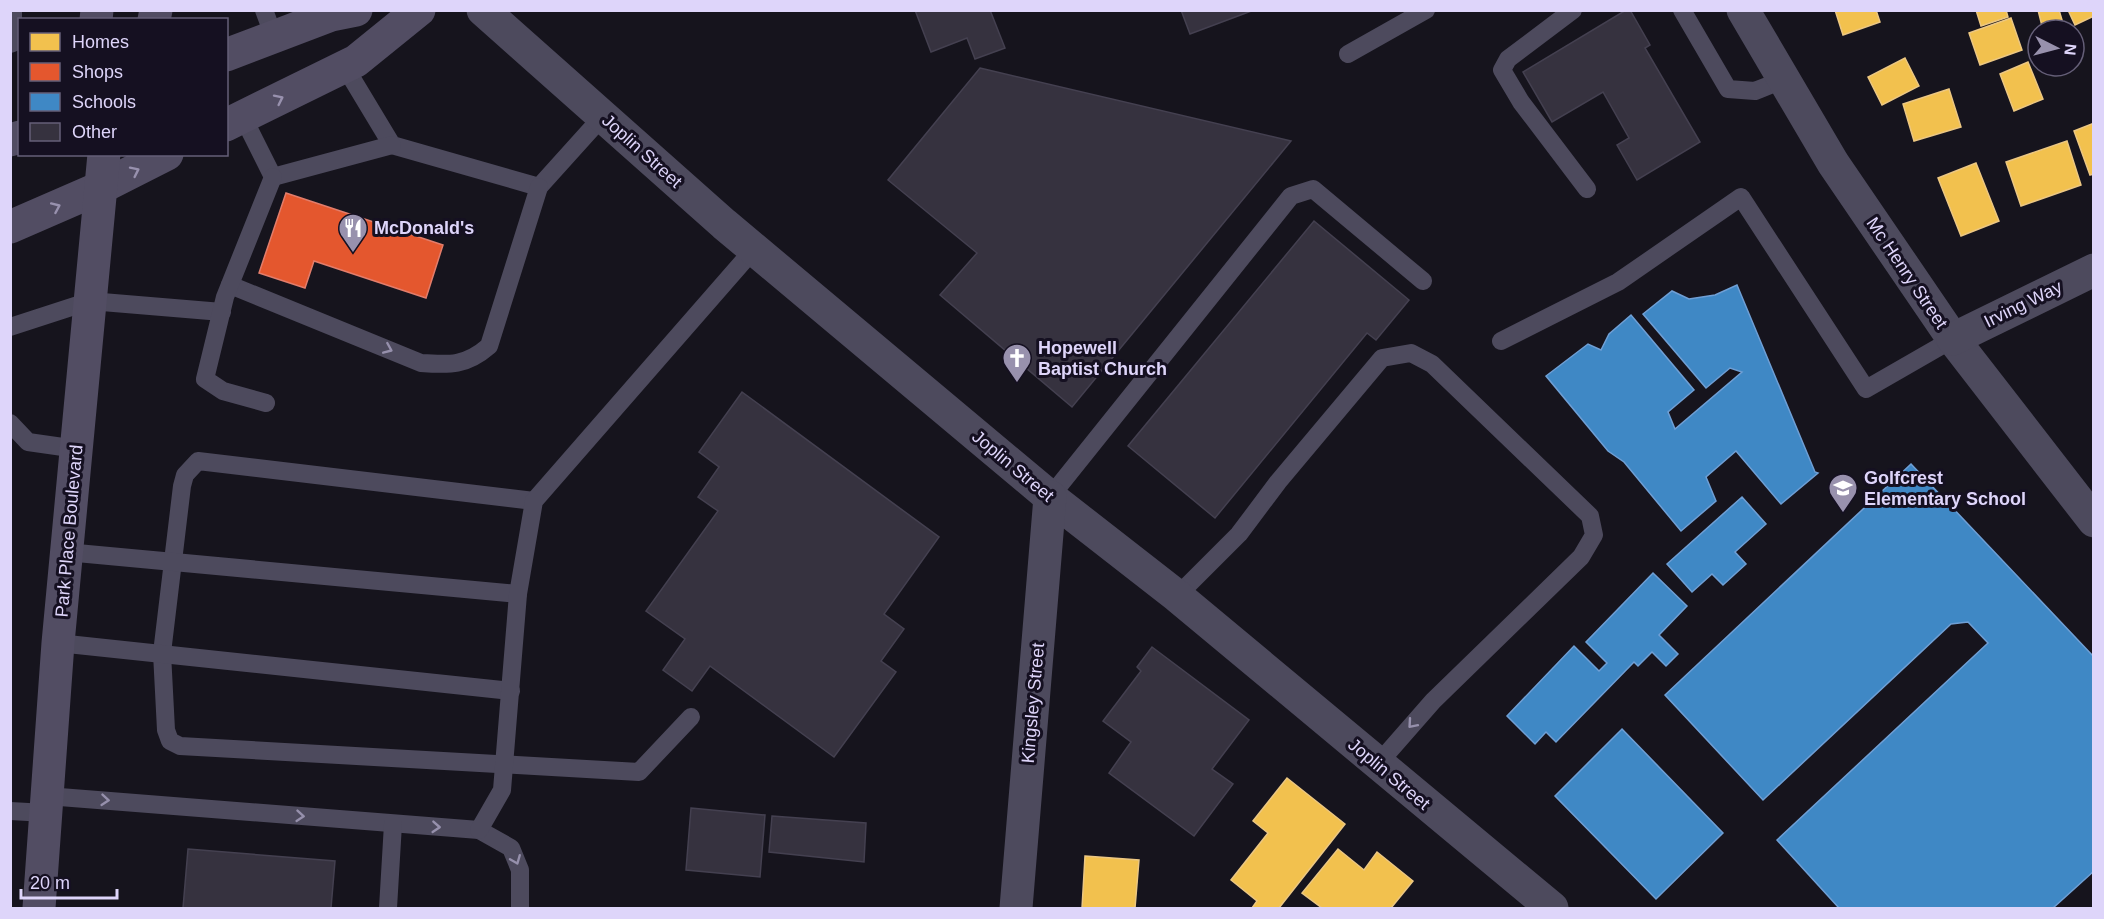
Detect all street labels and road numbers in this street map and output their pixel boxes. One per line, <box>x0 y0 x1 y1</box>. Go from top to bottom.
street label: Joplin Street <box>598 110 686 192</box>
street label: Mc Henry Street <box>1862 214 1952 332</box>
street label: Irving Way <box>1981 277 2065 331</box>
street label: Joplin Street <box>968 426 1058 506</box>
street label: Park Place Boulevard <box>51 444 87 618</box>
street label: Kingsley Street <box>1018 642 1048 764</box>
street label: Joplin Street <box>1344 734 1434 814</box>

